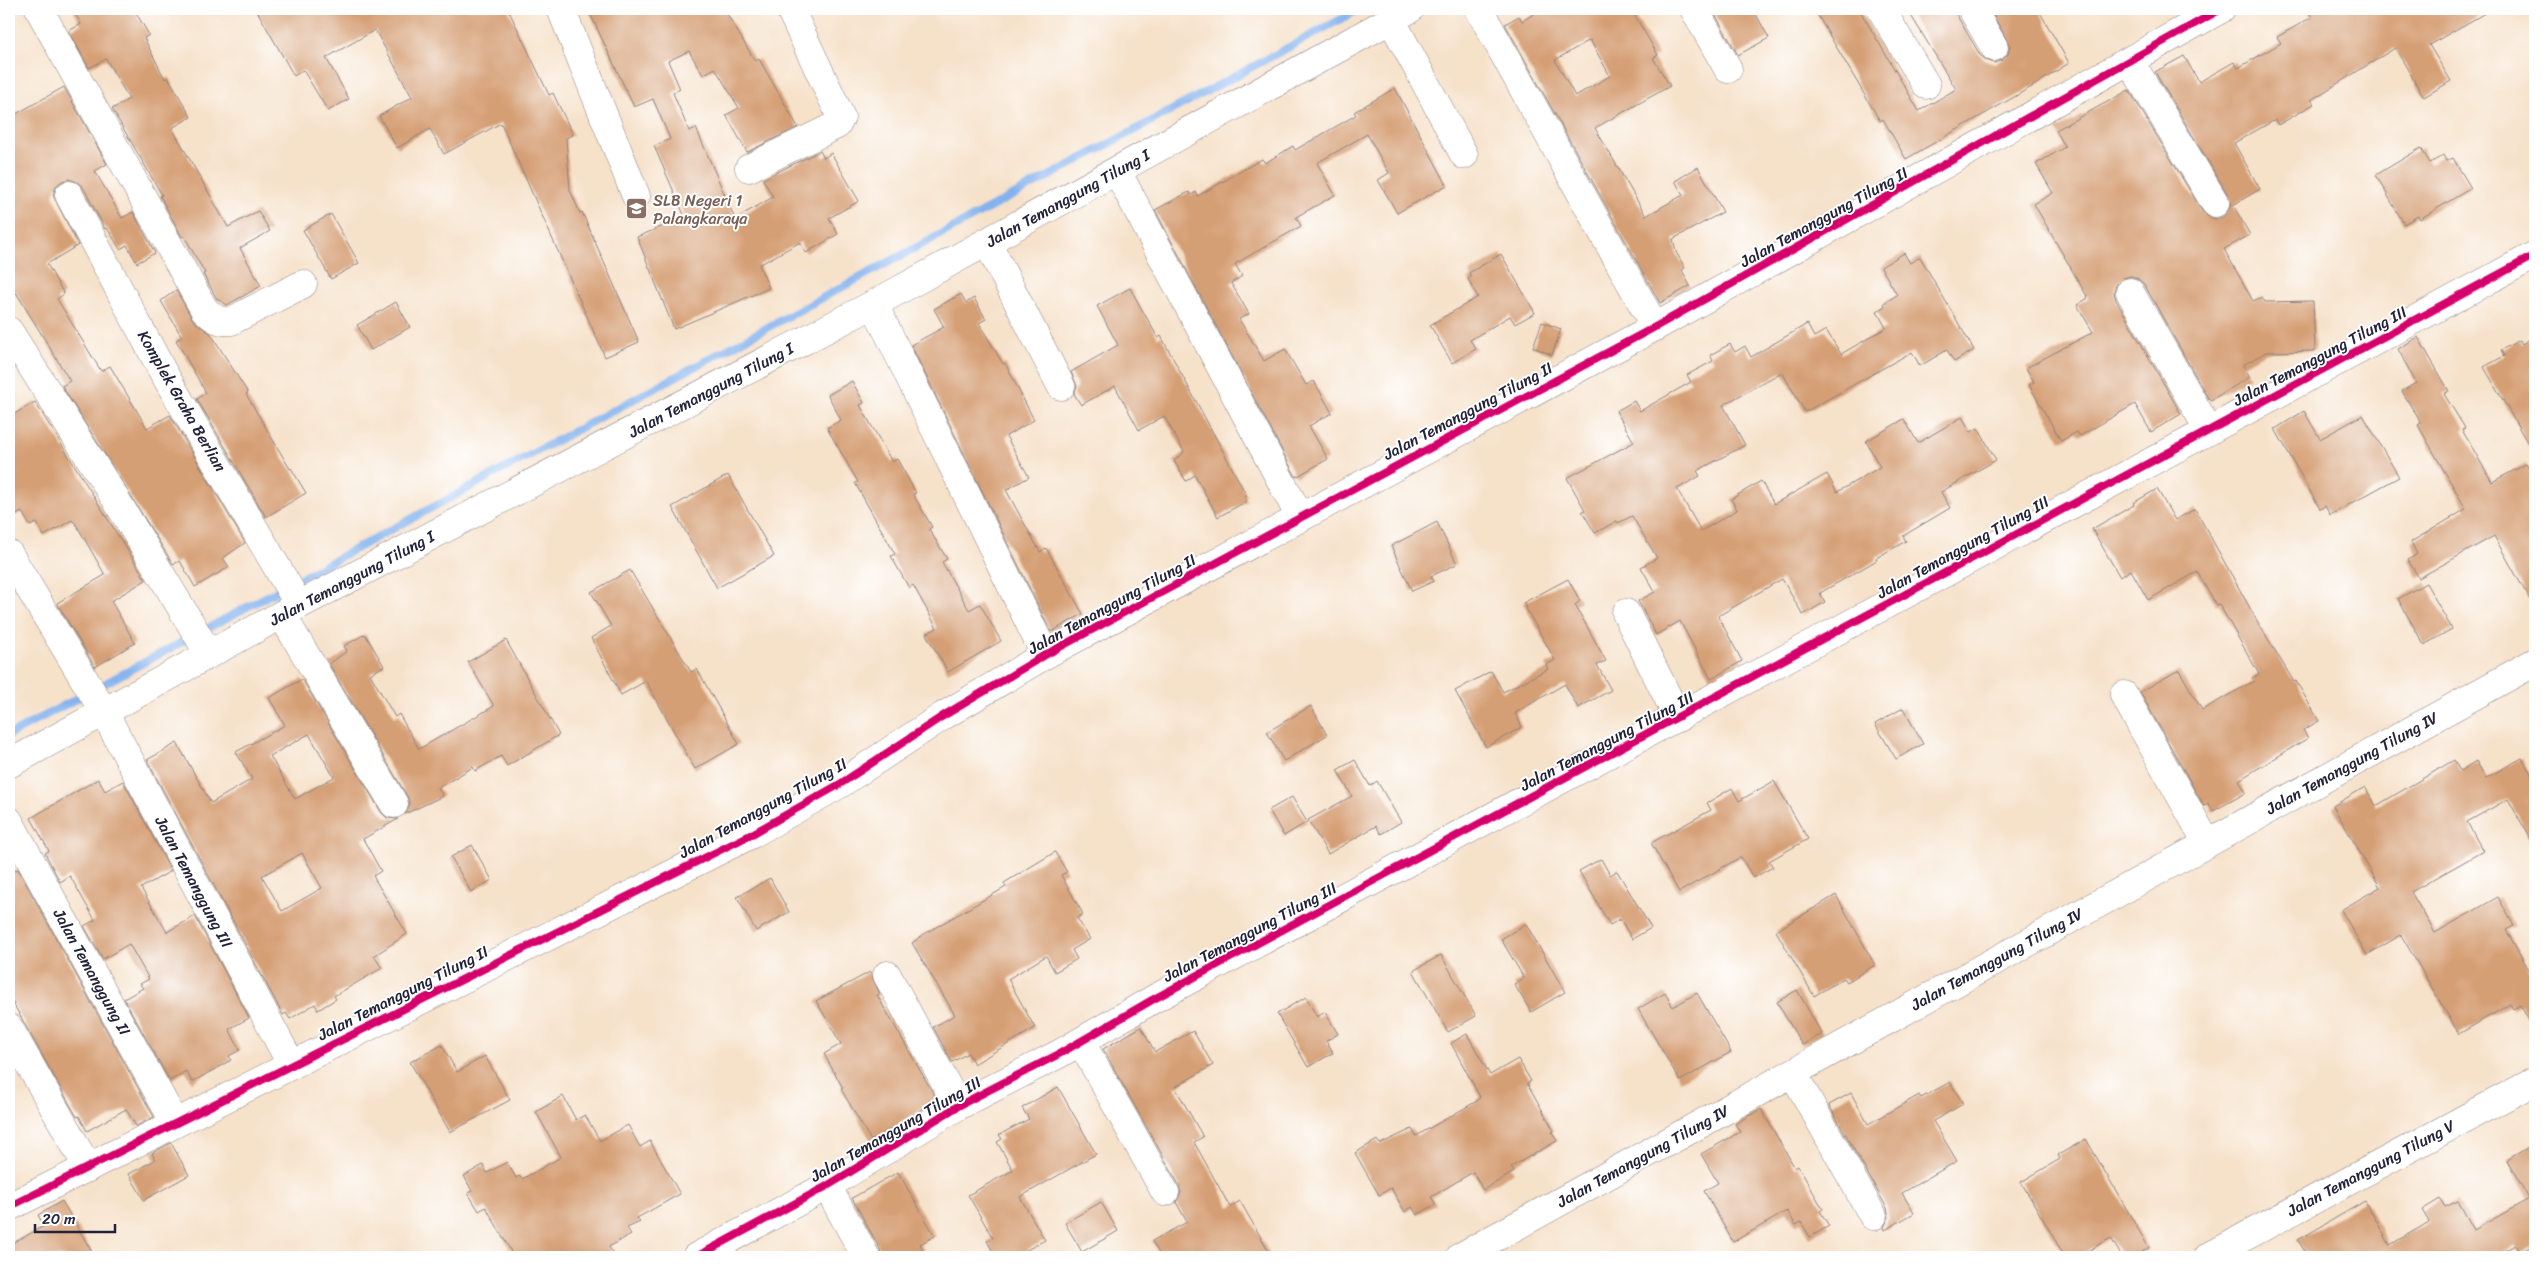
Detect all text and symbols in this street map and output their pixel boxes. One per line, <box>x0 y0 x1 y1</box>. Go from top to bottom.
street label: Jalan Temanggung Tilung I <box>980 140 1157 256</box>
street label: Jalan Temanggung Tilung II <box>1734 159 1914 276</box>
place label: SLB Negeri 1 Palangkaraya <box>653 186 748 233</box>
school or university icon: SLB Negeri 1 Palangkaraya <box>625 197 649 221</box>
street label: Jalan Temanggung Tilung III <box>2227 298 2412 415</box>
street label: Komplek Graha Berlian <box>129 325 235 478</box>
street label: Jalan Temanggung Tilung I <box>622 333 800 446</box>
street label: Jalan Temanggung Tilung II <box>1377 354 1558 469</box>
street label: Jalan Temanggung Tilung III <box>1870 487 2055 607</box>
street label: Jalan Temanggung Tilung I <box>263 521 441 634</box>
street label: Jalan Temanggung Tilung II <box>1022 546 1202 663</box>
street label: Jalan Temanggung Tilung III <box>1514 683 1699 800</box>
street label: Jalan Temanggung Tilung IV <box>2260 703 2444 823</box>
street label: Jalan Temanggung Tilung II <box>673 750 853 867</box>
street label: Jalan Temanggung III <box>146 810 241 954</box>
street label: Jalan Temanggung Tilung III <box>1157 874 1342 991</box>
street label: Jalan Temanggung Tilung IV <box>1905 899 2089 1019</box>
street label: Jalan Temanggung II <box>45 902 139 1041</box>
street label: Jalan Temanggung Tilung II <box>311 937 494 1049</box>
street label: Jalan Temanggung Tilung III <box>804 1068 987 1190</box>
street label: Jalan Temanggung Tilung IV <box>1551 1096 1735 1216</box>
street label: Jalan Temanggung Tilung V <box>2281 1111 2461 1225</box>
scale bar <box>35 1201 115 1233</box>
text: 20 m <box>42 1206 76 1232</box>

